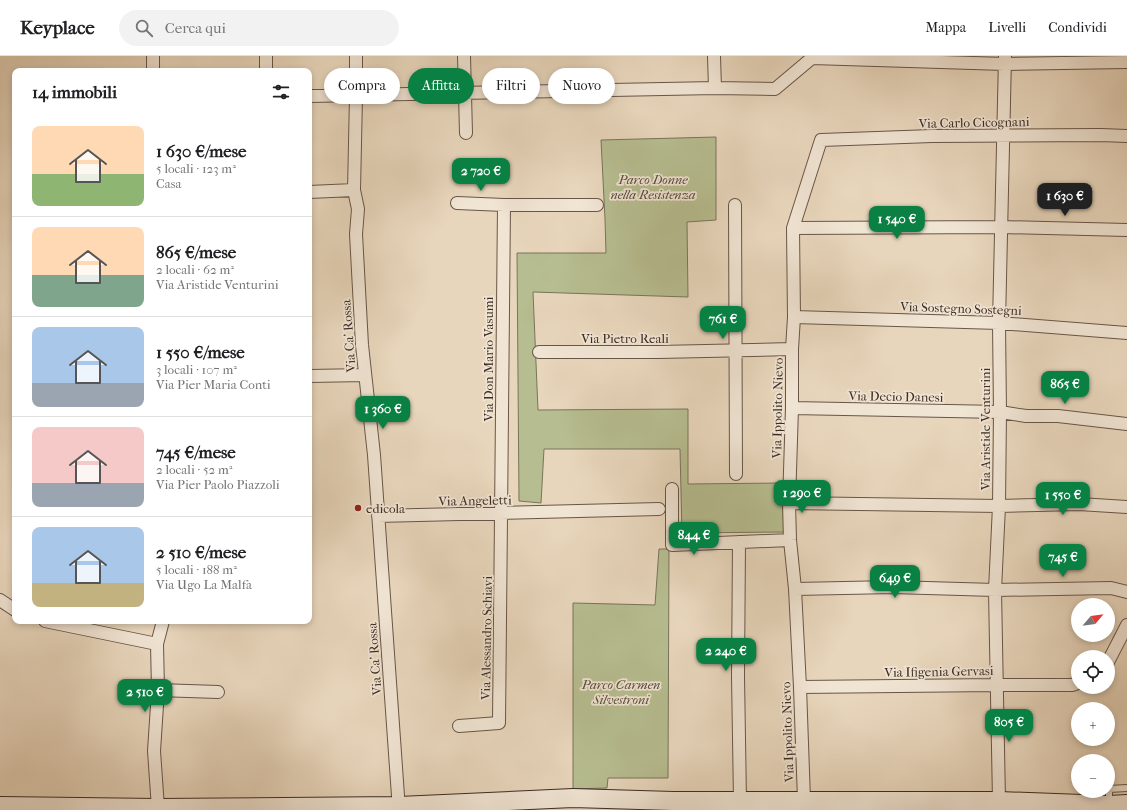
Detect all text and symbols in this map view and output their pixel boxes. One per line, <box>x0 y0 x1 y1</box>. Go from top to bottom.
search box <box>119 10 399 46</box>
text: Keyplace <box>20 17 95 39</box>
icon: search <box>133 17 155 39</box>
text: Cerca qui <box>165 19 226 37</box>
text: Mappa <box>925 19 966 36</box>
text: Livelli <box>988 19 1026 36</box>
text: Condividi <box>1048 19 1107 36</box>
chip: Compra <box>324 68 400 104</box>
chip: Affitta <box>408 68 474 104</box>
chip: Filtri <box>482 68 540 104</box>
chip: Nuovo <box>548 68 615 104</box>
icon: filters <box>270 81 292 103</box>
text: 14 immobili <box>32 82 117 102</box>
street label: Via Carlo Cicognani <box>917 114 1030 131</box>
text: 1 630 €/mese <box>156 141 246 161</box>
icon: home <box>64 142 112 190</box>
pin: 2 720 € <box>444 158 518 192</box>
text: 5 locali · 123 m² <box>156 161 236 176</box>
text: 2 720 € <box>461 163 501 178</box>
park label: Parco Donne nella Resistenza <box>610 172 696 202</box>
text: Casa <box>156 176 182 191</box>
pin: 1 630 € <box>1028 183 1102 217</box>
text: 1 630 € <box>1046 188 1084 203</box>
pin: 1 540 € <box>860 206 934 240</box>
text: 1 540 € <box>878 211 916 226</box>
text: 865 €/mese <box>156 242 236 262</box>
icon: home <box>64 243 112 291</box>
text: 2 locali · 62 m² <box>156 262 234 277</box>
text: Via Aristide Venturini <box>156 277 279 292</box>
street label: Via Don Mario Vasumi <box>481 296 496 422</box>
street label: Via Ca' Rossa <box>338 298 359 374</box>
street label: Via Sostegno Sostegni <box>899 299 1022 318</box>
pin: 761 € <box>695 306 751 340</box>
text: 761 € <box>709 311 737 326</box>
street label: Via Pietro Reali <box>580 331 669 346</box>
text: 1 550 €/mese <box>156 342 245 362</box>
icon: home <box>64 343 112 391</box>
street label: Via Ippolito Nievo <box>769 357 786 459</box>
text: 3 locali · 107 m² <box>156 362 237 377</box>
street label: Via Aristide Venturini <box>978 367 993 491</box>
pin: 865 € <box>1037 371 1093 405</box>
text: 865 € <box>1050 376 1080 391</box>
text: Via Pier Maria Conti <box>156 377 271 392</box>
street label: Via Decio Danesi <box>847 388 944 405</box>
pin: 1 360 € <box>346 396 420 430</box>
text: 1 360 € <box>364 401 402 416</box>
text: 745 €/mese <box>156 442 236 462</box>
icon: home <box>64 443 112 491</box>
text: 2 locali · 52 m² <box>156 462 233 477</box>
text: Via Pier Paolo Piazzoli <box>156 477 280 492</box>
pin: 1 290 € <box>765 480 839 514</box>
pin: 1 550 € <box>1026 482 1100 516</box>
text: 1 290 € <box>783 485 821 500</box>
text: 1 550 € <box>1045 487 1081 502</box>
street label: Via Angeletti <box>437 492 512 509</box>
place label: edicola <box>366 501 406 516</box>
marker: edicola <box>353 503 363 513</box>
pin: 844 € <box>666 522 722 556</box>
text: 844 € <box>678 527 710 542</box>
text: 2 510 €/mese <box>156 542 246 562</box>
icon: home <box>64 543 112 591</box>
pin: 745 € <box>1035 544 1091 578</box>
text: 745 € <box>1048 549 1078 564</box>
text: 5 locali · 188 m² <box>156 562 237 577</box>
pin: 649 € <box>867 565 923 599</box>
text: 649 € <box>879 570 911 585</box>
street label: Via Alessandro Schiavi <box>478 576 495 701</box>
text: Via Ugo La Malfa <box>156 577 252 592</box>
north arrow <box>1071 598 1115 642</box>
map controls <box>1071 598 1115 798</box>
street label: Via Ca' Rossa <box>364 621 385 697</box>
pin: 2 240 € <box>689 638 763 672</box>
text: 2 240 € <box>705 643 747 658</box>
button: locate <box>1071 650 1115 694</box>
street label: Via Ifigenia Gervasi <box>883 663 994 680</box>
park label: Parco Carmen Silvestroni <box>581 677 660 707</box>
pin: 2 510 € <box>108 679 182 713</box>
street label: Via Ippolito Nievo <box>778 681 797 784</box>
text: 2 510 € <box>126 684 164 699</box>
button: + <box>1071 702 1115 746</box>
pin: 805 € <box>981 709 1037 743</box>
text: 805 € <box>994 714 1024 729</box>
button: − <box>1071 754 1115 798</box>

